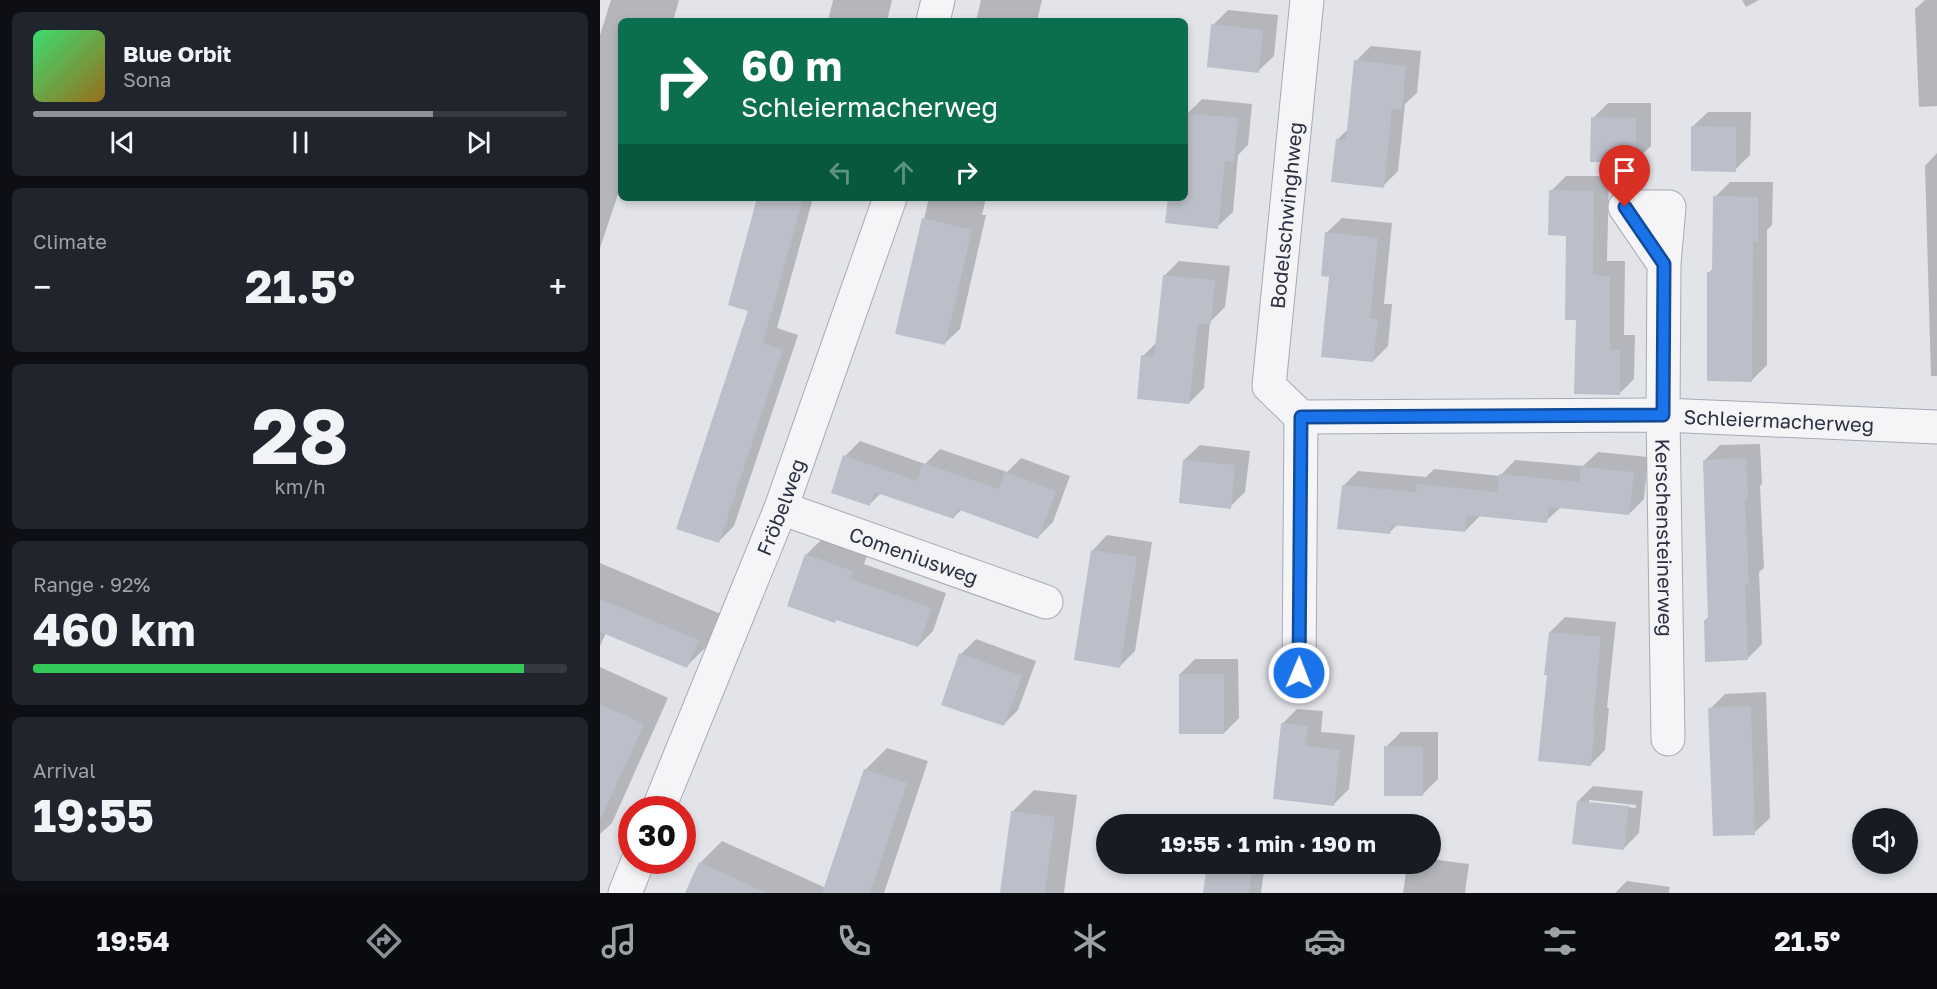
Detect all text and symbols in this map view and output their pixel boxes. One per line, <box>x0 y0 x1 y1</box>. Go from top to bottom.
text: Blue Orbit <box>123 40 231 67</box>
text: 60 m <box>741 40 842 90</box>
icon: right <box>642 42 720 120</box>
text: Sona <box>123 67 171 91</box>
text: Schleiermacherweg <box>741 91 998 123</box>
street label: Bodelschwinghweg <box>1265 121 1307 310</box>
icon: previous <box>106 126 139 159</box>
icon: pause <box>284 126 317 159</box>
icon: next <box>462 126 495 159</box>
pin <box>1599 145 1650 207</box>
icon: arrive <box>1608 154 1641 187</box>
icon: left <box>824 156 857 189</box>
icon: ahead <box>887 156 920 189</box>
icon: right <box>950 156 983 189</box>
text: Climate <box>33 229 107 253</box>
text: 21.5° <box>245 259 355 313</box>
text: − <box>33 267 51 306</box>
text: + <box>549 267 567 306</box>
text: 28 <box>251 388 349 481</box>
street label: Schleiermacherweg <box>1683 404 1875 436</box>
street label: Kerschensteinerweg <box>1651 438 1678 637</box>
street label: Fröbelweg <box>751 455 809 559</box>
text: km/h <box>275 474 325 498</box>
street label: Comeniusweg <box>846 521 982 589</box>
text: Range · 92% <box>33 572 150 596</box>
text: 460 km <box>33 602 196 656</box>
position arrow <box>1267 641 1331 705</box>
text: Arrival <box>33 758 96 782</box>
text: 19:55 <box>33 788 154 842</box>
speed limit sign: 30 <box>618 796 696 874</box>
map controls <box>1852 808 1918 874</box>
button: sound <box>1852 808 1918 874</box>
text: 19:55 · 1 min · 190 m <box>1161 830 1376 857</box>
icon: directions <box>363 920 405 962</box>
icon: music <box>598 920 640 962</box>
icon: phone <box>833 920 875 962</box>
icon: climate <box>1069 920 1111 962</box>
icon: car <box>1304 920 1346 962</box>
icon: filters <box>1539 920 1581 962</box>
text: 19:54 <box>97 925 170 957</box>
text: 21.5° <box>1774 925 1840 957</box>

